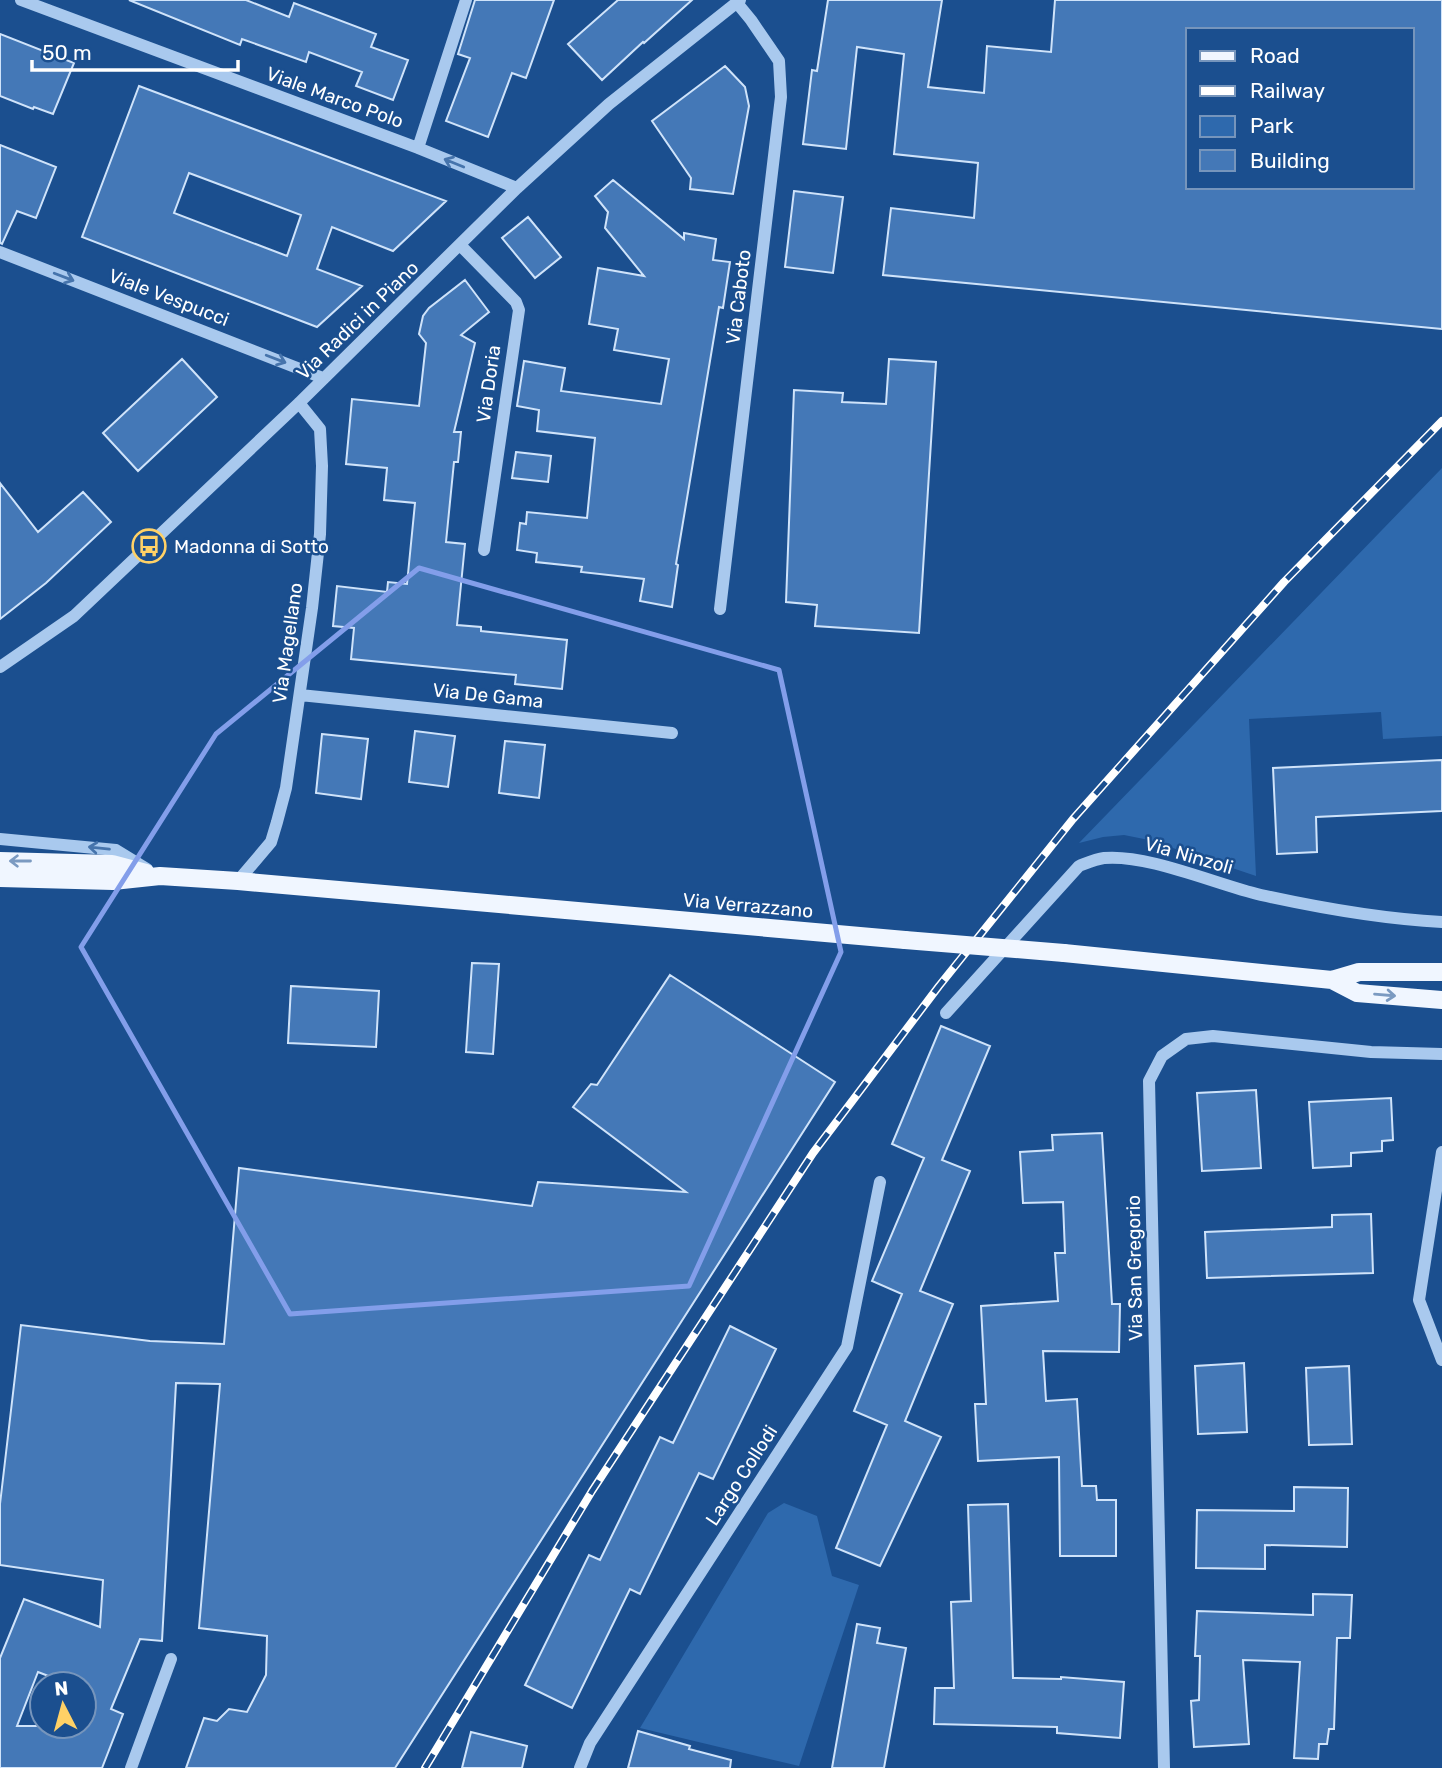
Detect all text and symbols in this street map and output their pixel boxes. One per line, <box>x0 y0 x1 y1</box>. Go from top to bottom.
scale bar <box>32 28 238 72</box>
legend <box>1186 28 1414 189</box>
text: 50 m <box>42 40 92 65</box>
text: Road <box>1250 43 1300 68</box>
street label: Viale Marco Polo <box>263 62 407 133</box>
text: Railway <box>1250 78 1325 103</box>
text: Park <box>1250 113 1294 138</box>
text: Building <box>1250 148 1330 173</box>
one-way arrow <box>444 155 465 168</box>
street label: Via Caboto <box>721 248 756 346</box>
street label: Via Radici in Piano <box>291 256 423 385</box>
street label: Viale Vespucci <box>105 264 232 331</box>
one-way arrow <box>52 271 74 284</box>
street label: Via Doria <box>472 344 505 425</box>
one-way arrow <box>264 354 286 367</box>
bus stop icon: Madonna di Sotto <box>130 527 168 565</box>
place label: Madonna di Sotto <box>174 535 329 558</box>
street label: Via Magellano <box>268 581 307 705</box>
street label: Via De Gama <box>431 678 545 713</box>
street label: Via Ninzoli <box>1142 832 1236 879</box>
one-way arrow <box>88 842 111 855</box>
one-way arrow <box>8 854 31 868</box>
street label: Via Verrazzano <box>682 888 814 923</box>
one-way arrow <box>1374 989 1396 1002</box>
street label: Via San Gregorio <box>1122 1195 1147 1341</box>
street label: Largo Collodi <box>701 1421 782 1530</box>
north arrow <box>28 1670 98 1740</box>
text: N <box>53 1676 69 1701</box>

